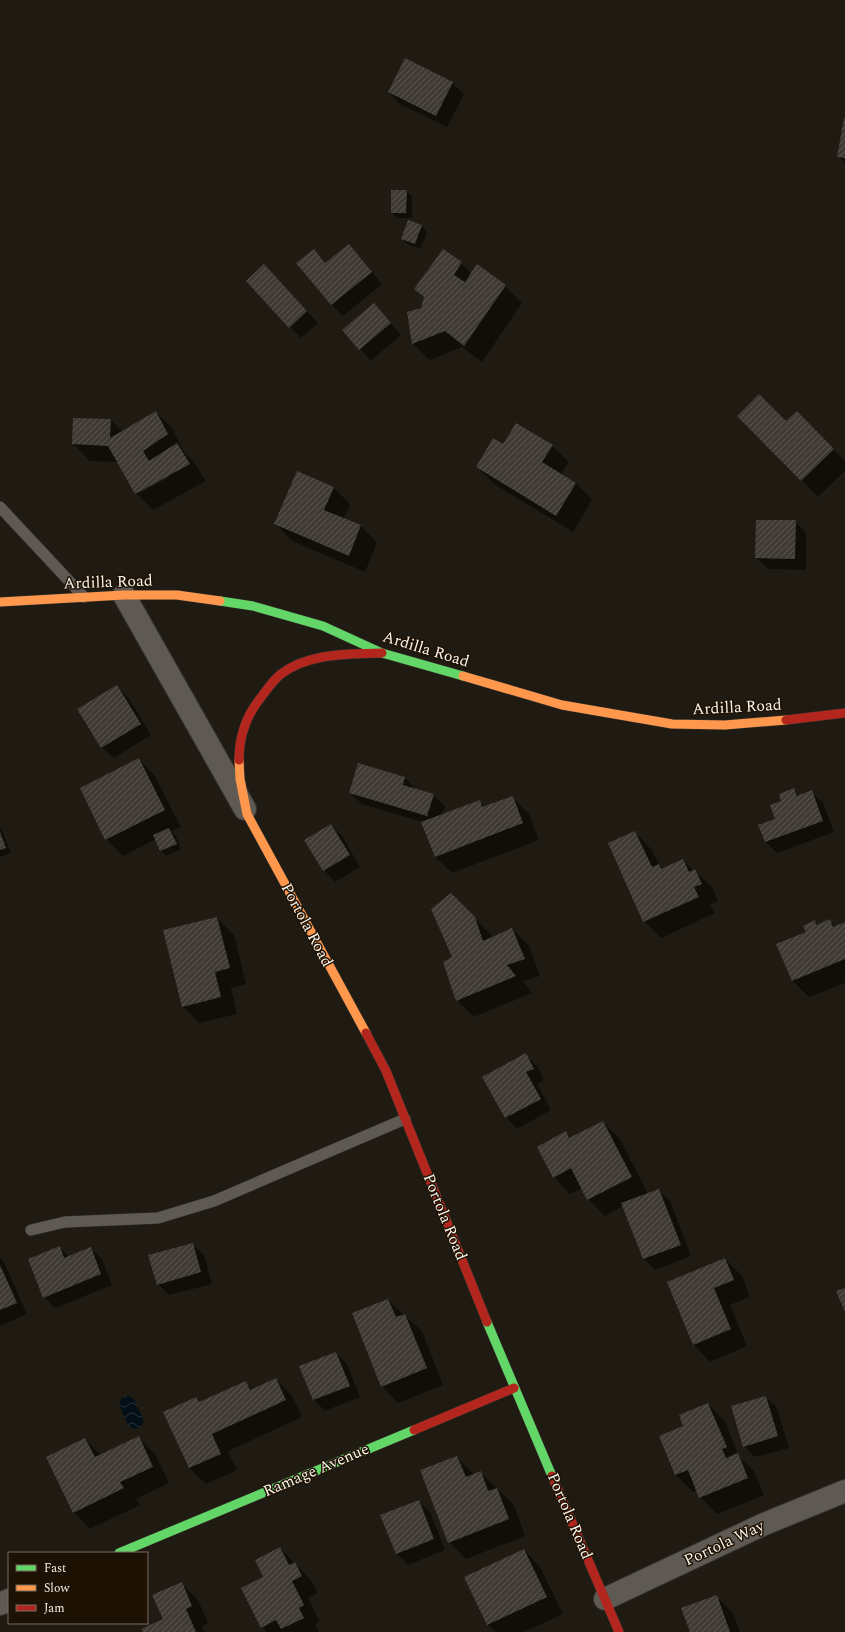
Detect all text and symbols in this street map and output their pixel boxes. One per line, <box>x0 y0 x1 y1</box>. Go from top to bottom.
street label: Ardilla Road <box>63 568 153 596</box>
street label: Ardilla Road <box>380 624 472 674</box>
street label: Ardilla Road <box>692 693 782 721</box>
street label: Portola Road <box>275 879 339 971</box>
street label: Portola Road <box>417 1170 473 1264</box>
street label: Ramage Avenue <box>259 1437 373 1503</box>
street label: Portola Road <box>541 1469 599 1563</box>
street label: Portola Way <box>680 1513 769 1572</box>
legend <box>8 1552 148 1624</box>
text: Fast <box>44 1559 66 1578</box>
text: Slow <box>44 1579 70 1598</box>
text: Jam <box>44 1599 65 1618</box>

